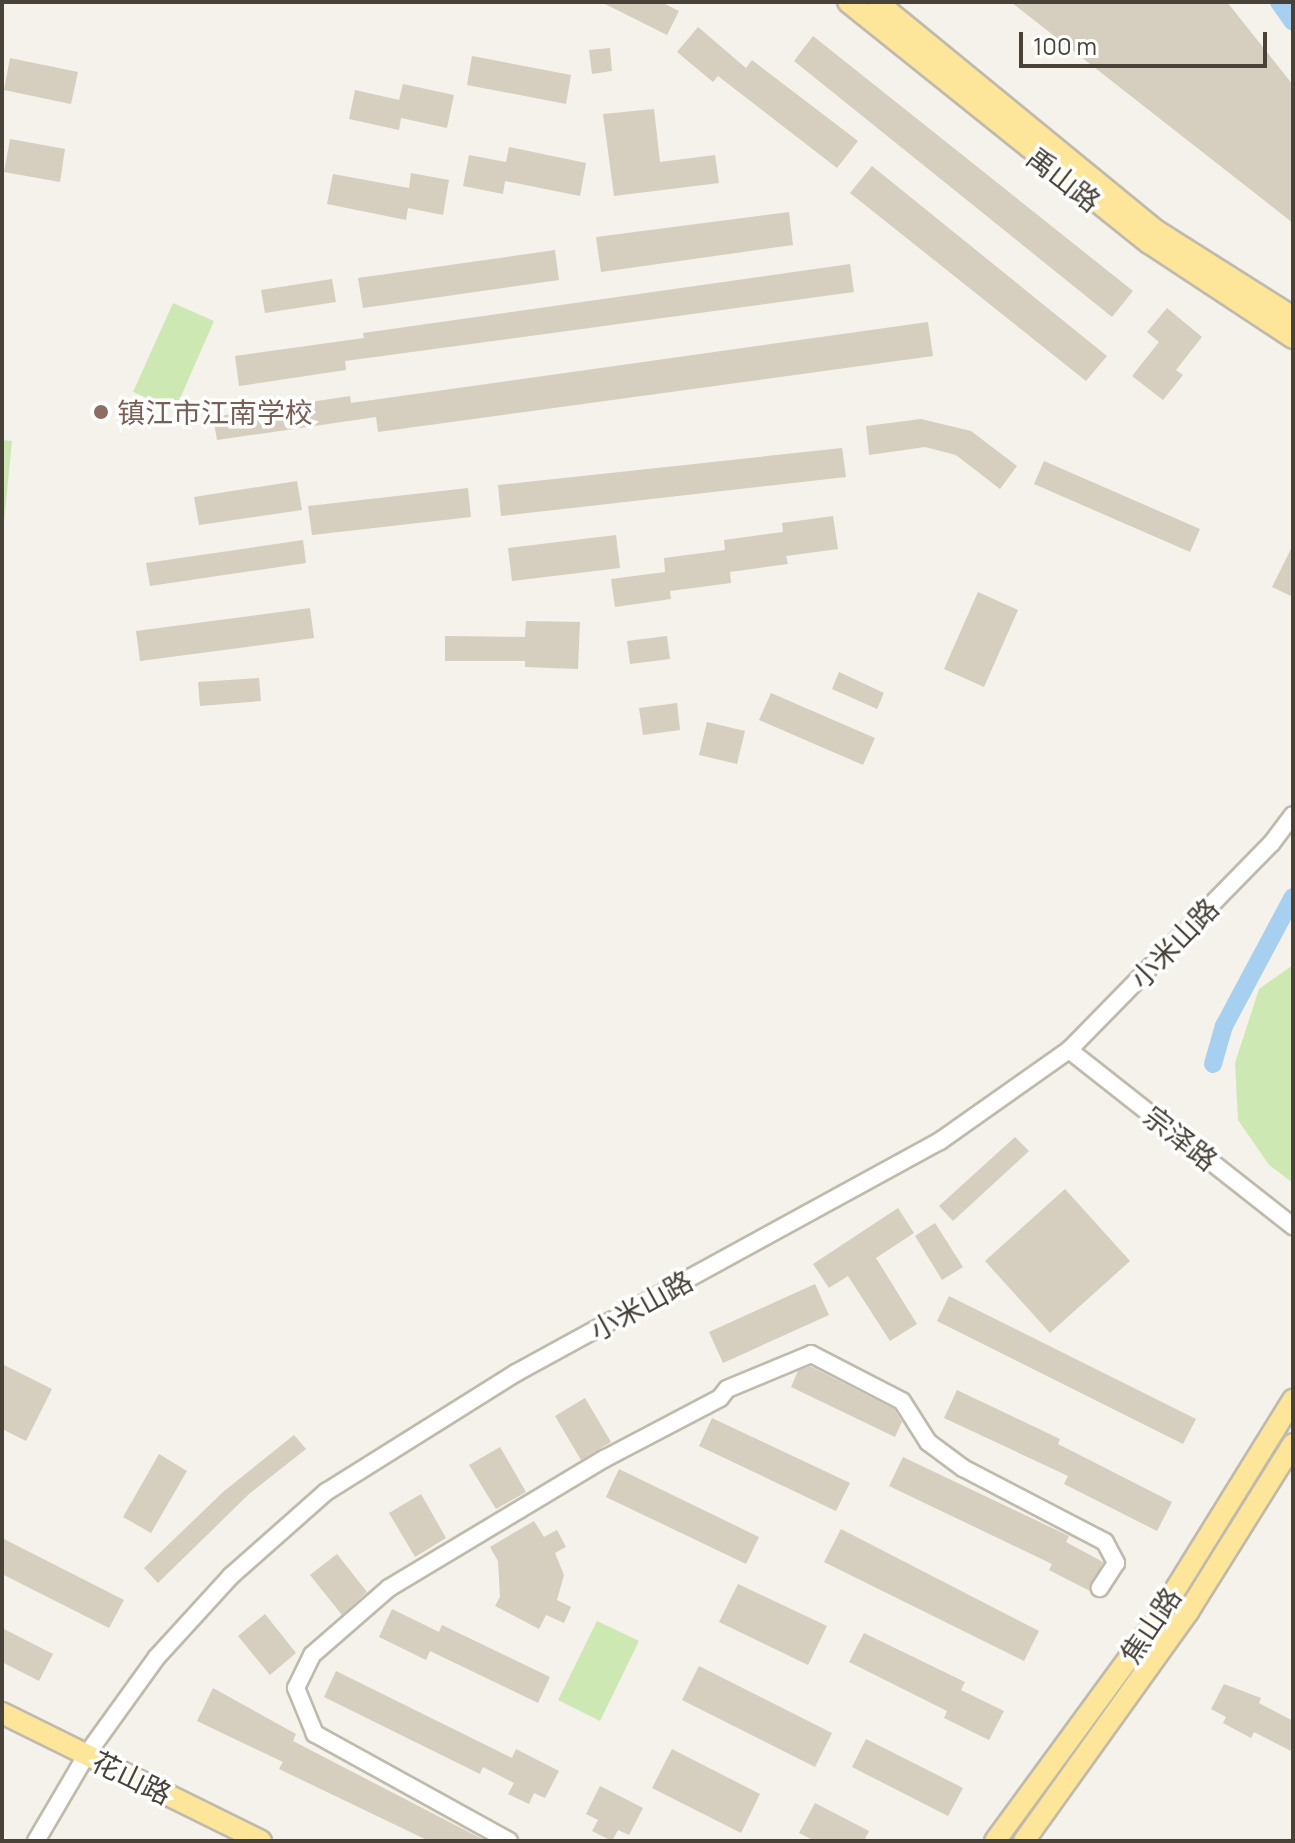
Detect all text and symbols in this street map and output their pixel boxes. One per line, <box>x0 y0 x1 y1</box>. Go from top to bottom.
scale bar <box>1023 16 1271 66</box>
text: 100 m <box>1033 29 1097 62</box>
street label: 禹山路 <box>1021 140 1107 218</box>
place label: 镇江市江南学校 <box>117 395 313 429</box>
marker: 镇江市江南学校 <box>92 403 110 421</box>
street label: 小米山路 <box>1123 891 1225 995</box>
street label: 宗泽路 <box>1138 1099 1224 1177</box>
street label: 小米山路 <box>584 1263 698 1347</box>
street label: 焦山路 <box>1113 1581 1187 1669</box>
street label: 花山路 <box>87 1743 177 1811</box>

